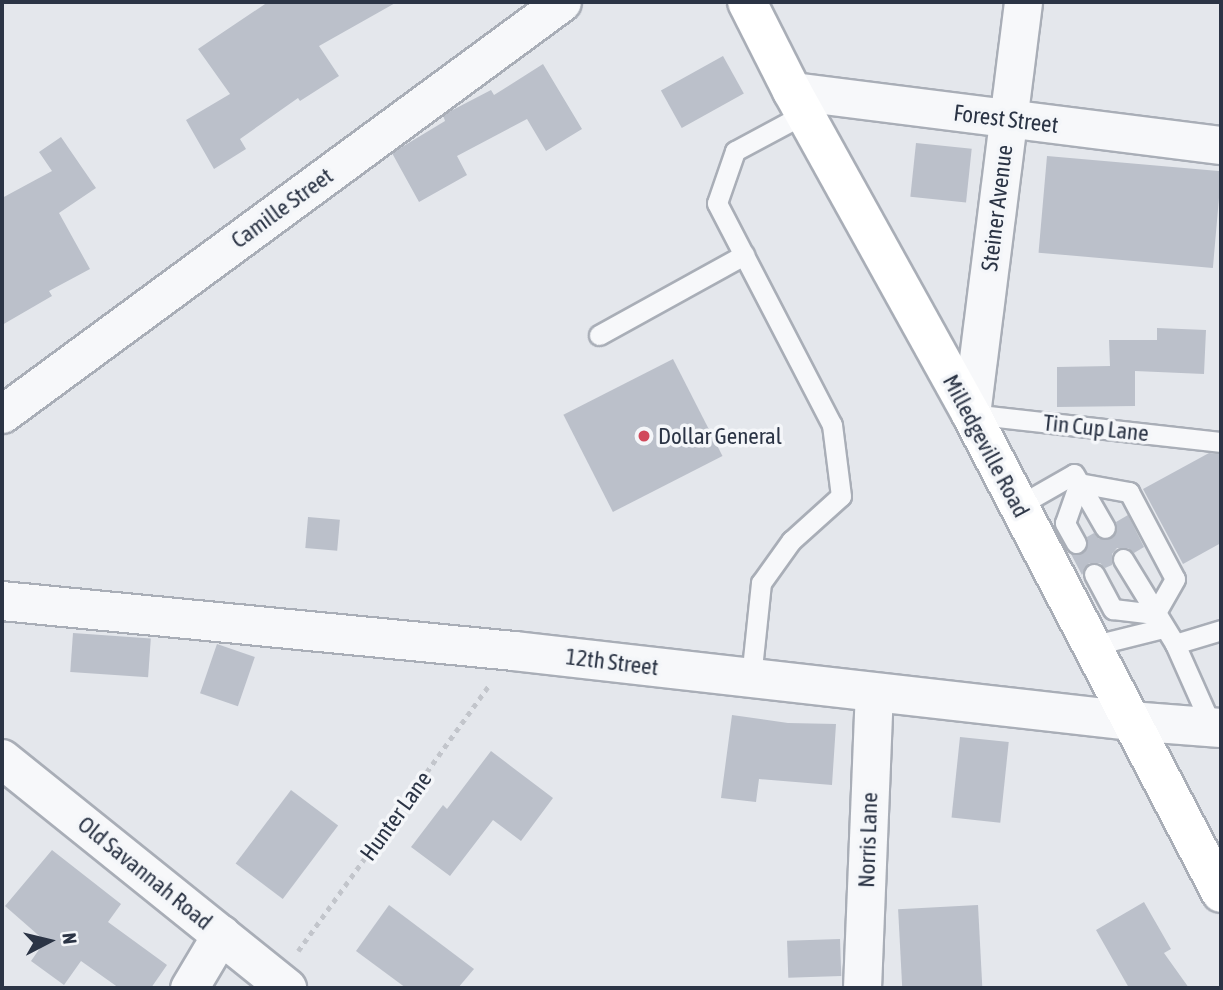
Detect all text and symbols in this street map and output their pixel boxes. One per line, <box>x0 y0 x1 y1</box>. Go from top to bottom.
street label: Forest Street <box>952 99 1060 139</box>
street label: Steiner Avenue <box>976 143 1018 273</box>
street label: Camille Street <box>226 162 338 254</box>
street label: Milledgeville Road <box>937 370 1035 522</box>
street label: Tin Cup Lane <box>1042 409 1150 447</box>
place label: Dollar General <box>658 422 782 450</box>
marker: Dollar General <box>636 428 652 444</box>
street label: 12th Street <box>564 643 660 681</box>
street label: Hunter Lane <box>354 766 438 866</box>
street label: Norris Lane <box>853 792 883 888</box>
street label: Old Savannah Road <box>72 810 218 936</box>
north arrow <box>14 906 84 976</box>
text: N <box>58 932 81 945</box>

